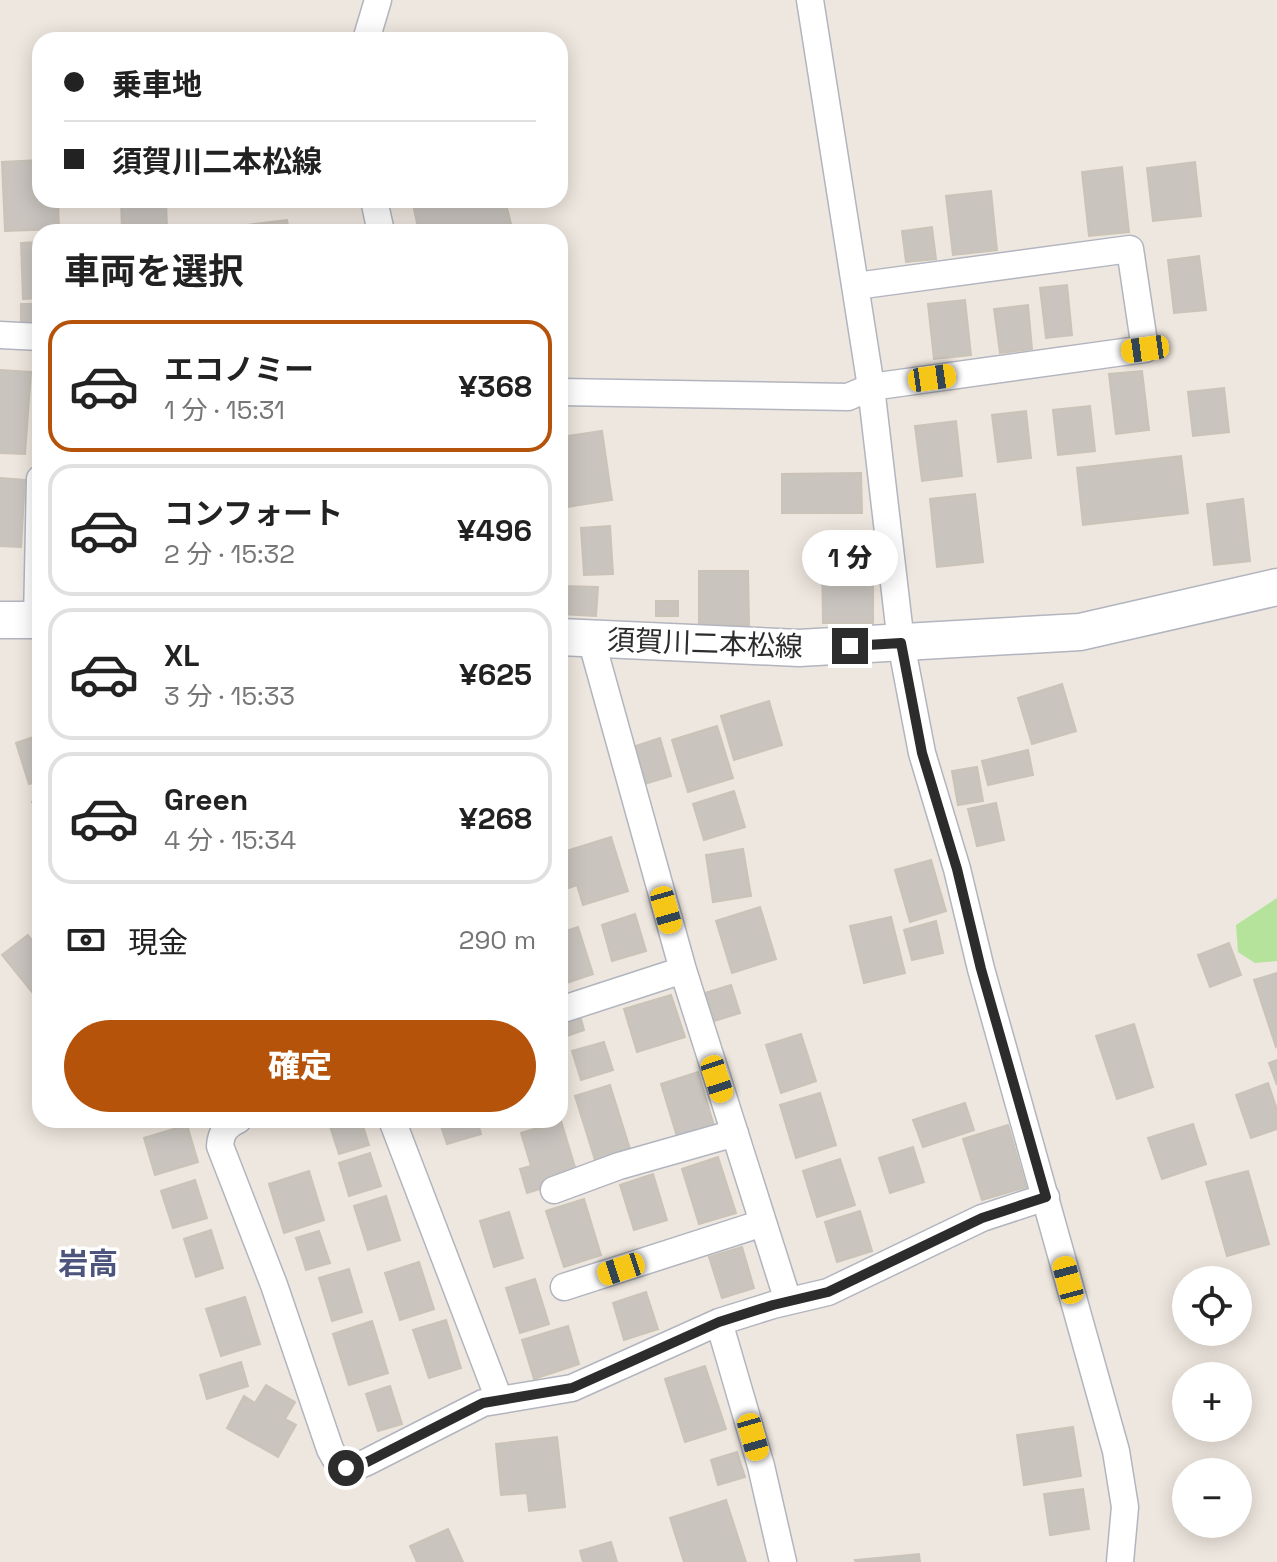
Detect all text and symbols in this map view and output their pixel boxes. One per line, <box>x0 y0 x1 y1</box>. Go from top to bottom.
text: 乗車地 <box>112 65 202 104</box>
text: 須賀川二本松線 <box>112 142 322 181</box>
text: 車両を選択 <box>64 249 244 295</box>
car <box>1120 334 1170 364</box>
icon: car <box>68 350 140 422</box>
text: エコノミー <box>164 350 314 389</box>
car <box>907 363 957 393</box>
text: ¥368 <box>459 367 532 406</box>
text: 1 分 · 15:31 <box>164 393 285 427</box>
icon: car <box>68 494 140 566</box>
text: コンフォート <box>164 494 343 533</box>
text: ¥496 <box>457 511 532 550</box>
callout: 1 分 <box>802 530 898 586</box>
text: 2 分 · 15:32 <box>164 537 295 571</box>
text: 1 分 <box>828 541 872 575</box>
street label: 須賀川二本松線 <box>606 622 804 664</box>
route end <box>832 628 868 664</box>
text: XL <box>164 636 200 675</box>
icon: car <box>68 638 140 710</box>
text: ¥625 <box>459 655 532 694</box>
text: 3 分 · 15:33 <box>164 679 295 713</box>
text: Green <box>164 780 248 819</box>
icon: car <box>68 782 140 854</box>
text: ¥268 <box>459 799 532 838</box>
text: 4 分 · 15:34 <box>164 823 296 857</box>
car <box>648 884 684 936</box>
icon: cash <box>64 918 108 962</box>
text: 現金 <box>128 923 188 962</box>
text: 290 m <box>459 923 536 957</box>
button: 確定 <box>64 1020 536 1112</box>
car <box>698 1052 736 1106</box>
district label: 岩高 <box>58 1244 118 1283</box>
car <box>594 1250 648 1288</box>
car <box>1050 1254 1086 1306</box>
map controls <box>1172 1266 1252 1538</box>
button: locate <box>1172 1266 1252 1346</box>
button: + <box>1172 1362 1252 1442</box>
car <box>735 1411 771 1463</box>
route start <box>328 1450 364 1486</box>
button: − <box>1172 1458 1252 1538</box>

